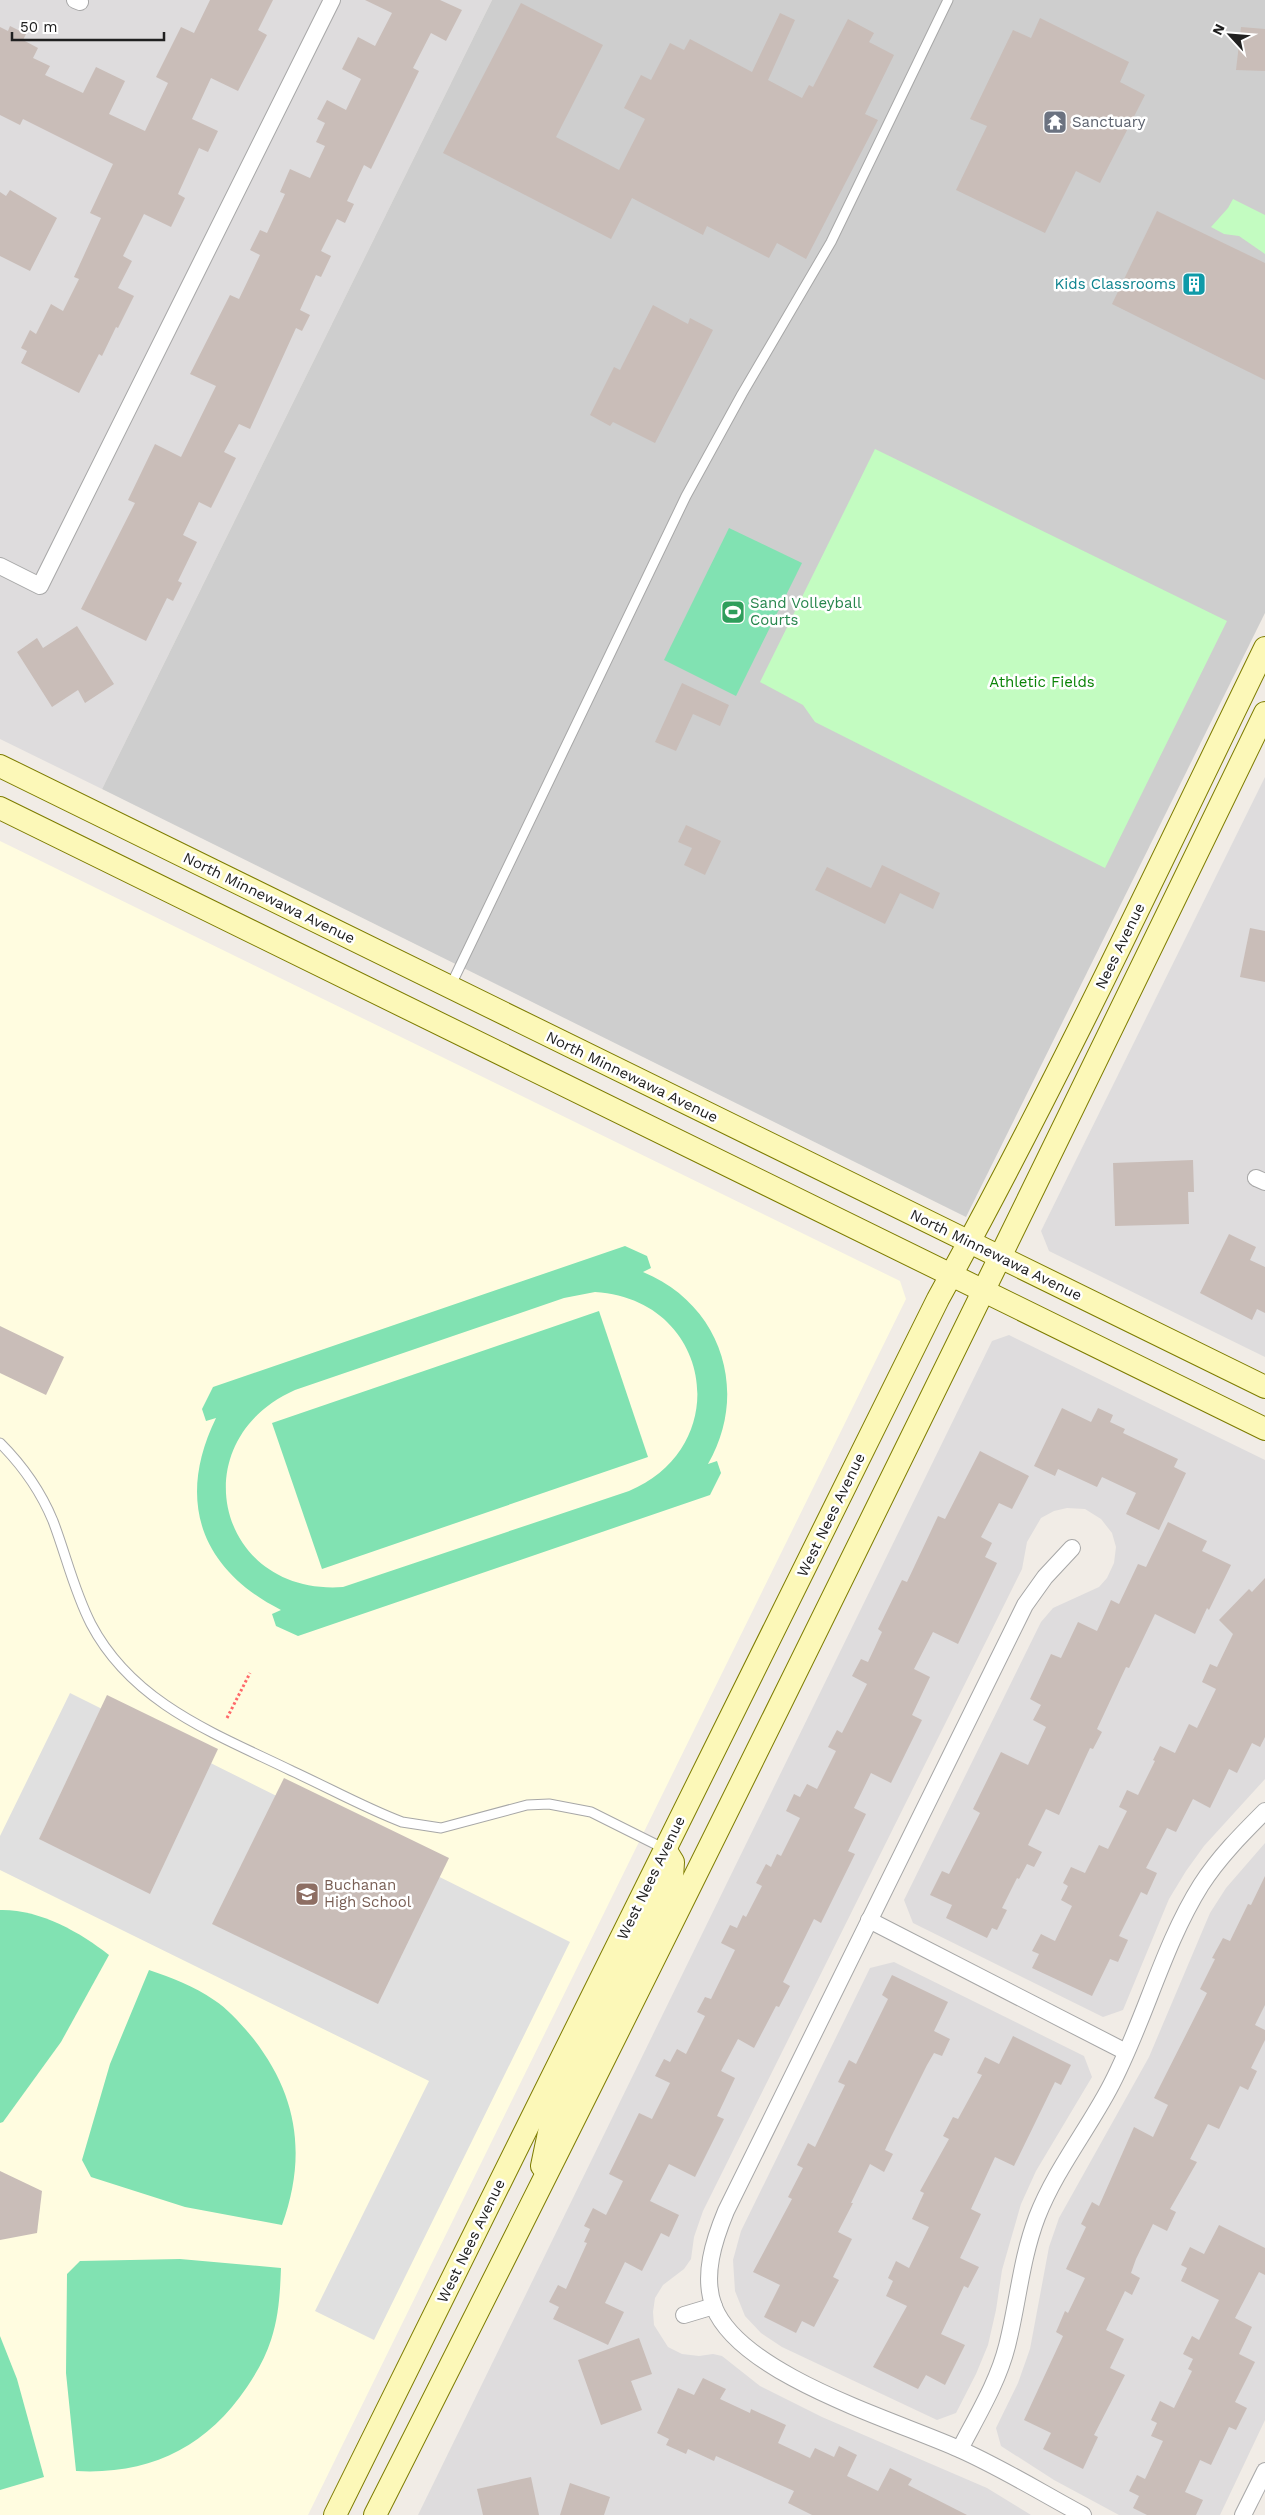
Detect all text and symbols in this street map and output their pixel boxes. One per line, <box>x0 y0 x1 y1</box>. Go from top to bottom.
scale bar <box>12 10 165 42</box>
north arrow <box>1205 10 1255 60</box>
text: 50 m <box>20 18 57 36</box>
text: N <box>1209 21 1228 37</box>
temple icon: Sanctuary <box>1042 109 1068 135</box>
place label: Sanctuary <box>1072 113 1146 131</box>
building icon: Kids Classrooms <box>1181 271 1207 297</box>
place label: Kids Classrooms <box>1054 275 1176 293</box>
place label: Sand Volleyball Courts <box>750 594 862 629</box>
sports icon: Sand Volleyball Courts <box>720 599 746 625</box>
park label: Athletic Fields <box>989 673 1095 691</box>
street label: North Minnewawa Avenue <box>180 849 358 947</box>
street label: Nees Avenue <box>1091 900 1149 992</box>
street label: North Minnewawa Avenue <box>543 1028 721 1126</box>
street label: North Minnewawa Avenue <box>907 1206 1085 1304</box>
street label: West Nees Avenue <box>793 1450 869 1580</box>
street label: West Nees Avenue <box>613 1813 689 1943</box>
place label: Buchanan High School <box>324 1876 412 1911</box>
school or university icon: Buchanan High School <box>294 1881 320 1907</box>
street label: West Nees Avenue <box>433 2176 509 2306</box>

